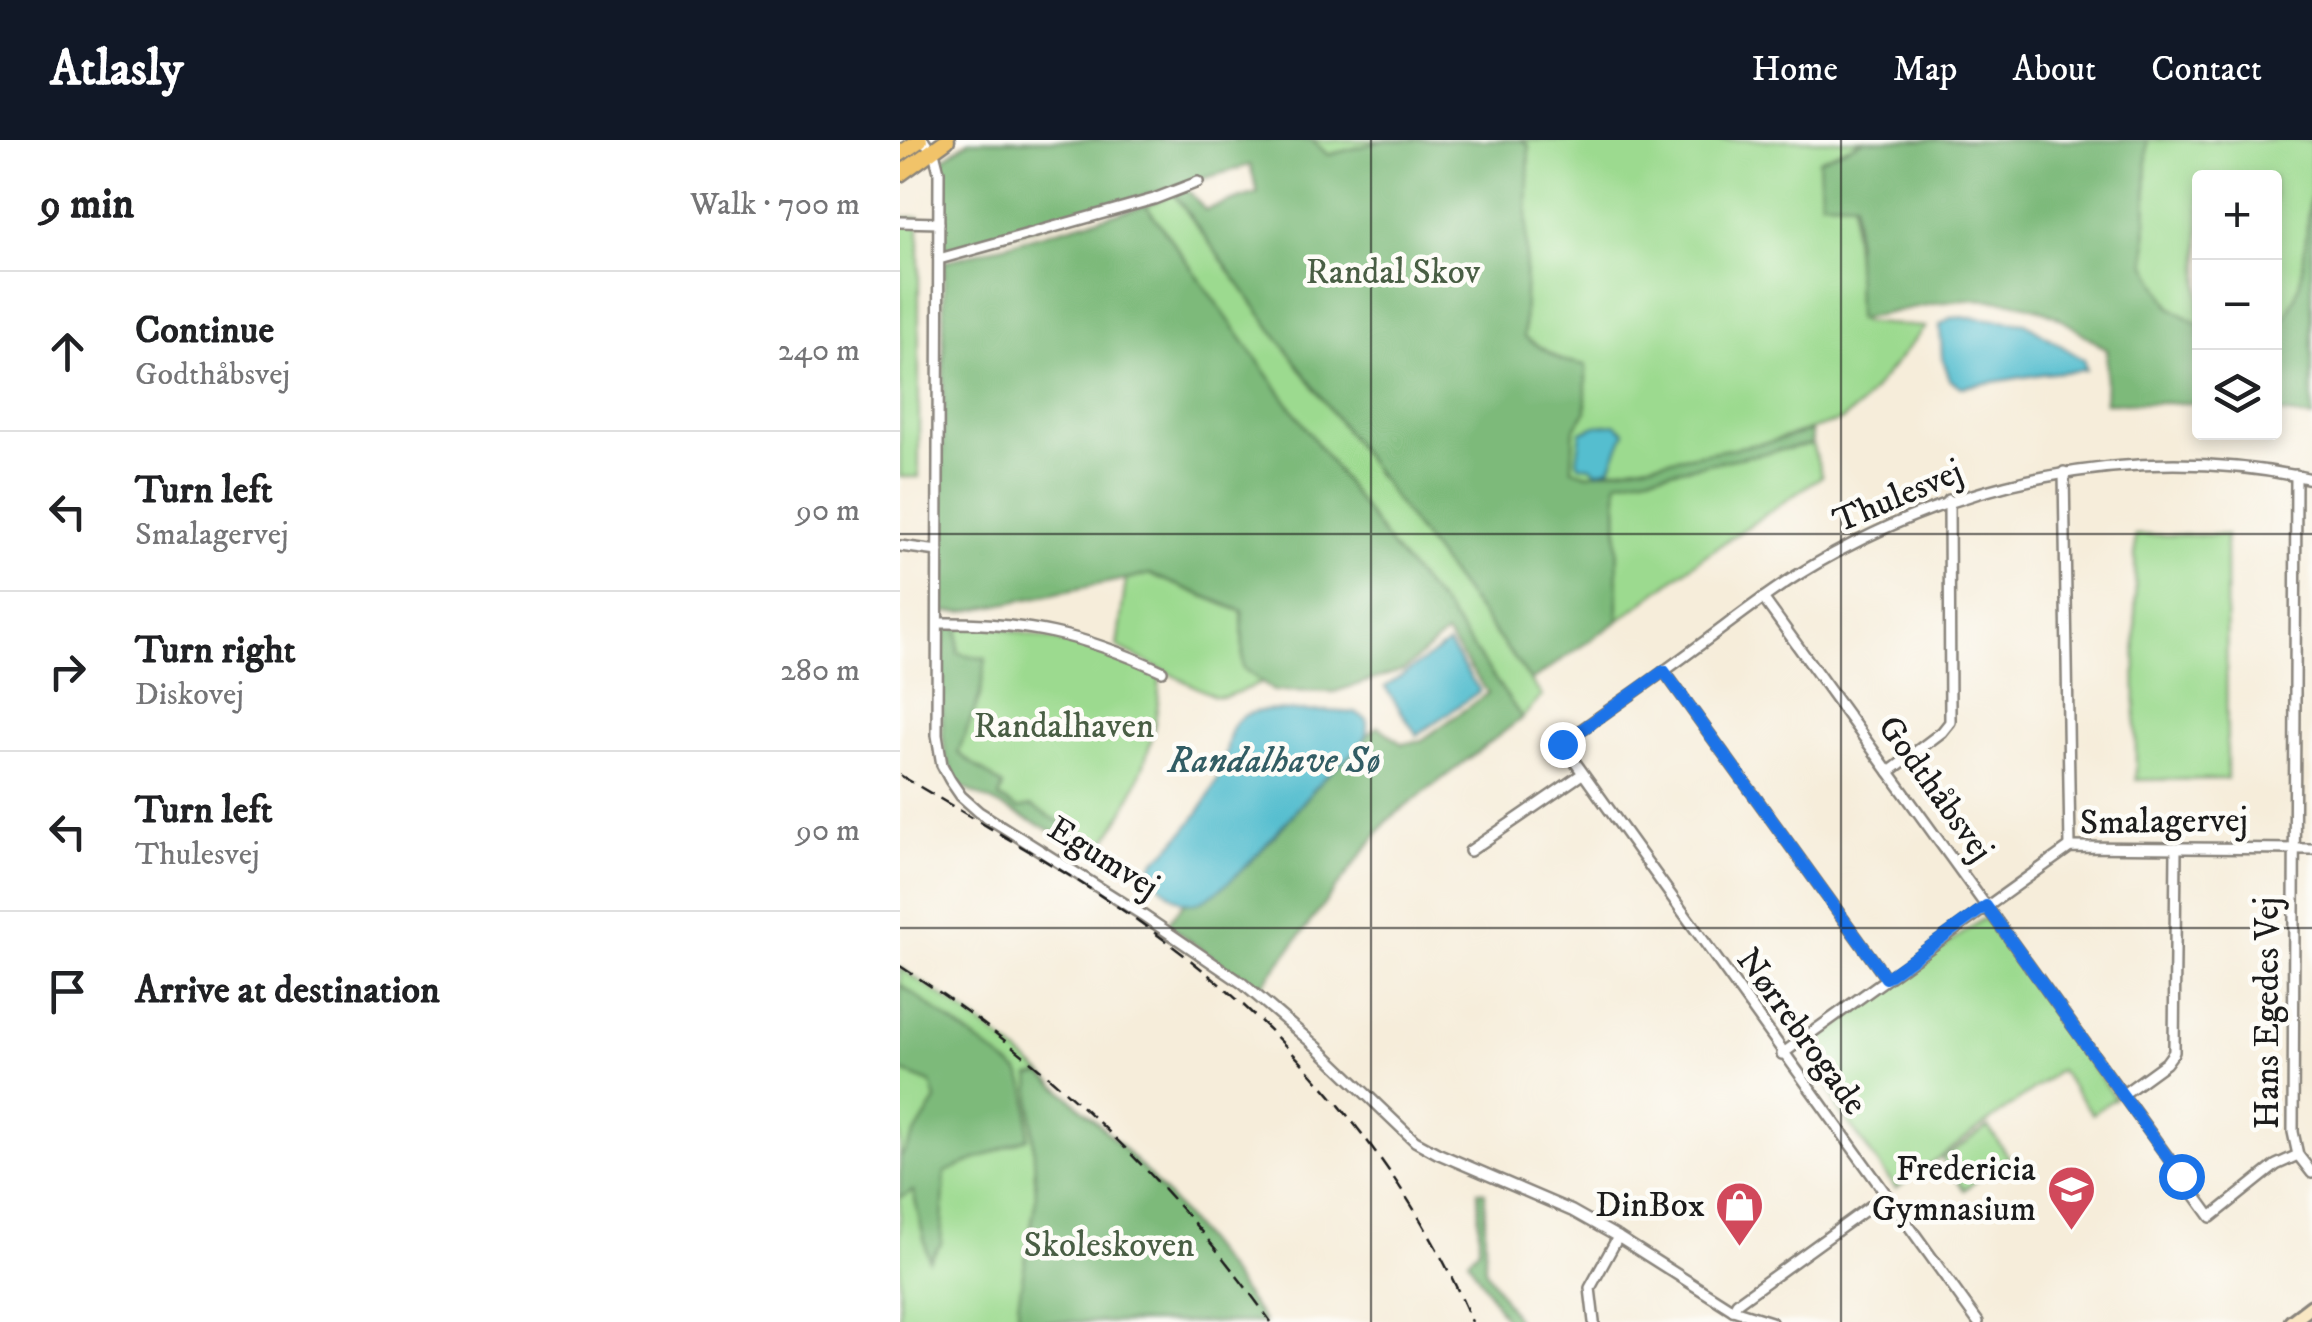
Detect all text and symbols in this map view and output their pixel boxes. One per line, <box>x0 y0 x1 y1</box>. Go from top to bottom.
text: Atlasly <box>50 40 183 100</box>
text: Home <box>1751 48 1838 92</box>
text: Map <box>1893 48 1957 92</box>
text: About <box>2012 48 2096 92</box>
text: Contact <box>2151 48 2262 92</box>
map controls <box>2192 170 2282 440</box>
button: + <box>2192 170 2282 260</box>
text: 9 min <box>40 179 134 231</box>
text: Walk · 700 m <box>690 185 860 225</box>
park label: Randal Skov <box>1306 251 1481 295</box>
button: − <box>2192 260 2282 350</box>
text: Continue <box>135 307 274 355</box>
icon: ahead <box>40 324 95 379</box>
text: 240 m <box>778 331 860 371</box>
button: layers <box>2192 350 2282 440</box>
text: Godthåbsvej <box>135 355 290 395</box>
street label: Thulesvej <box>1827 450 1969 544</box>
text: Turn left <box>135 467 273 515</box>
icon: left <box>40 484 95 539</box>
text: 90 m <box>796 491 860 531</box>
text: Smalagervej <box>135 515 289 555</box>
text: Turn right <box>135 627 296 675</box>
icon: right <box>40 644 95 699</box>
text: 280 m <box>780 651 860 691</box>
text: Diskovej <box>135 675 244 715</box>
park label: Randalhaven <box>974 705 1154 749</box>
street label: Godthåbsvej <box>1867 707 2003 871</box>
route end <box>1540 722 1586 768</box>
water label: Randalhave Sø <box>1166 737 1381 785</box>
text: Turn left <box>135 787 273 835</box>
street label: Smalagervej <box>2080 799 2248 845</box>
icon: left <box>40 804 95 859</box>
street label: Egumvej <box>1039 807 1167 909</box>
text: 90 m <box>796 811 860 851</box>
text: Thulesvej <box>135 835 260 875</box>
street label: Hans Egedes Vej <box>2246 897 2290 1129</box>
street label: Nørrebrogade <box>1726 940 1876 1124</box>
icon: arrive <box>40 964 95 1019</box>
text: Arrive at destination <box>135 967 440 1015</box>
place label: Fredericia Gymnasium <box>1872 1148 2036 1232</box>
route start <box>2159 1154 2205 1200</box>
school or university icon: Fredericia Gymnasium <box>2045 1164 2097 1232</box>
shop icon: DinBox <box>1714 1180 1766 1248</box>
place label: DinBox <box>1595 1184 1705 1228</box>
park label: Skoleskoven <box>1024 1224 1194 1268</box>

